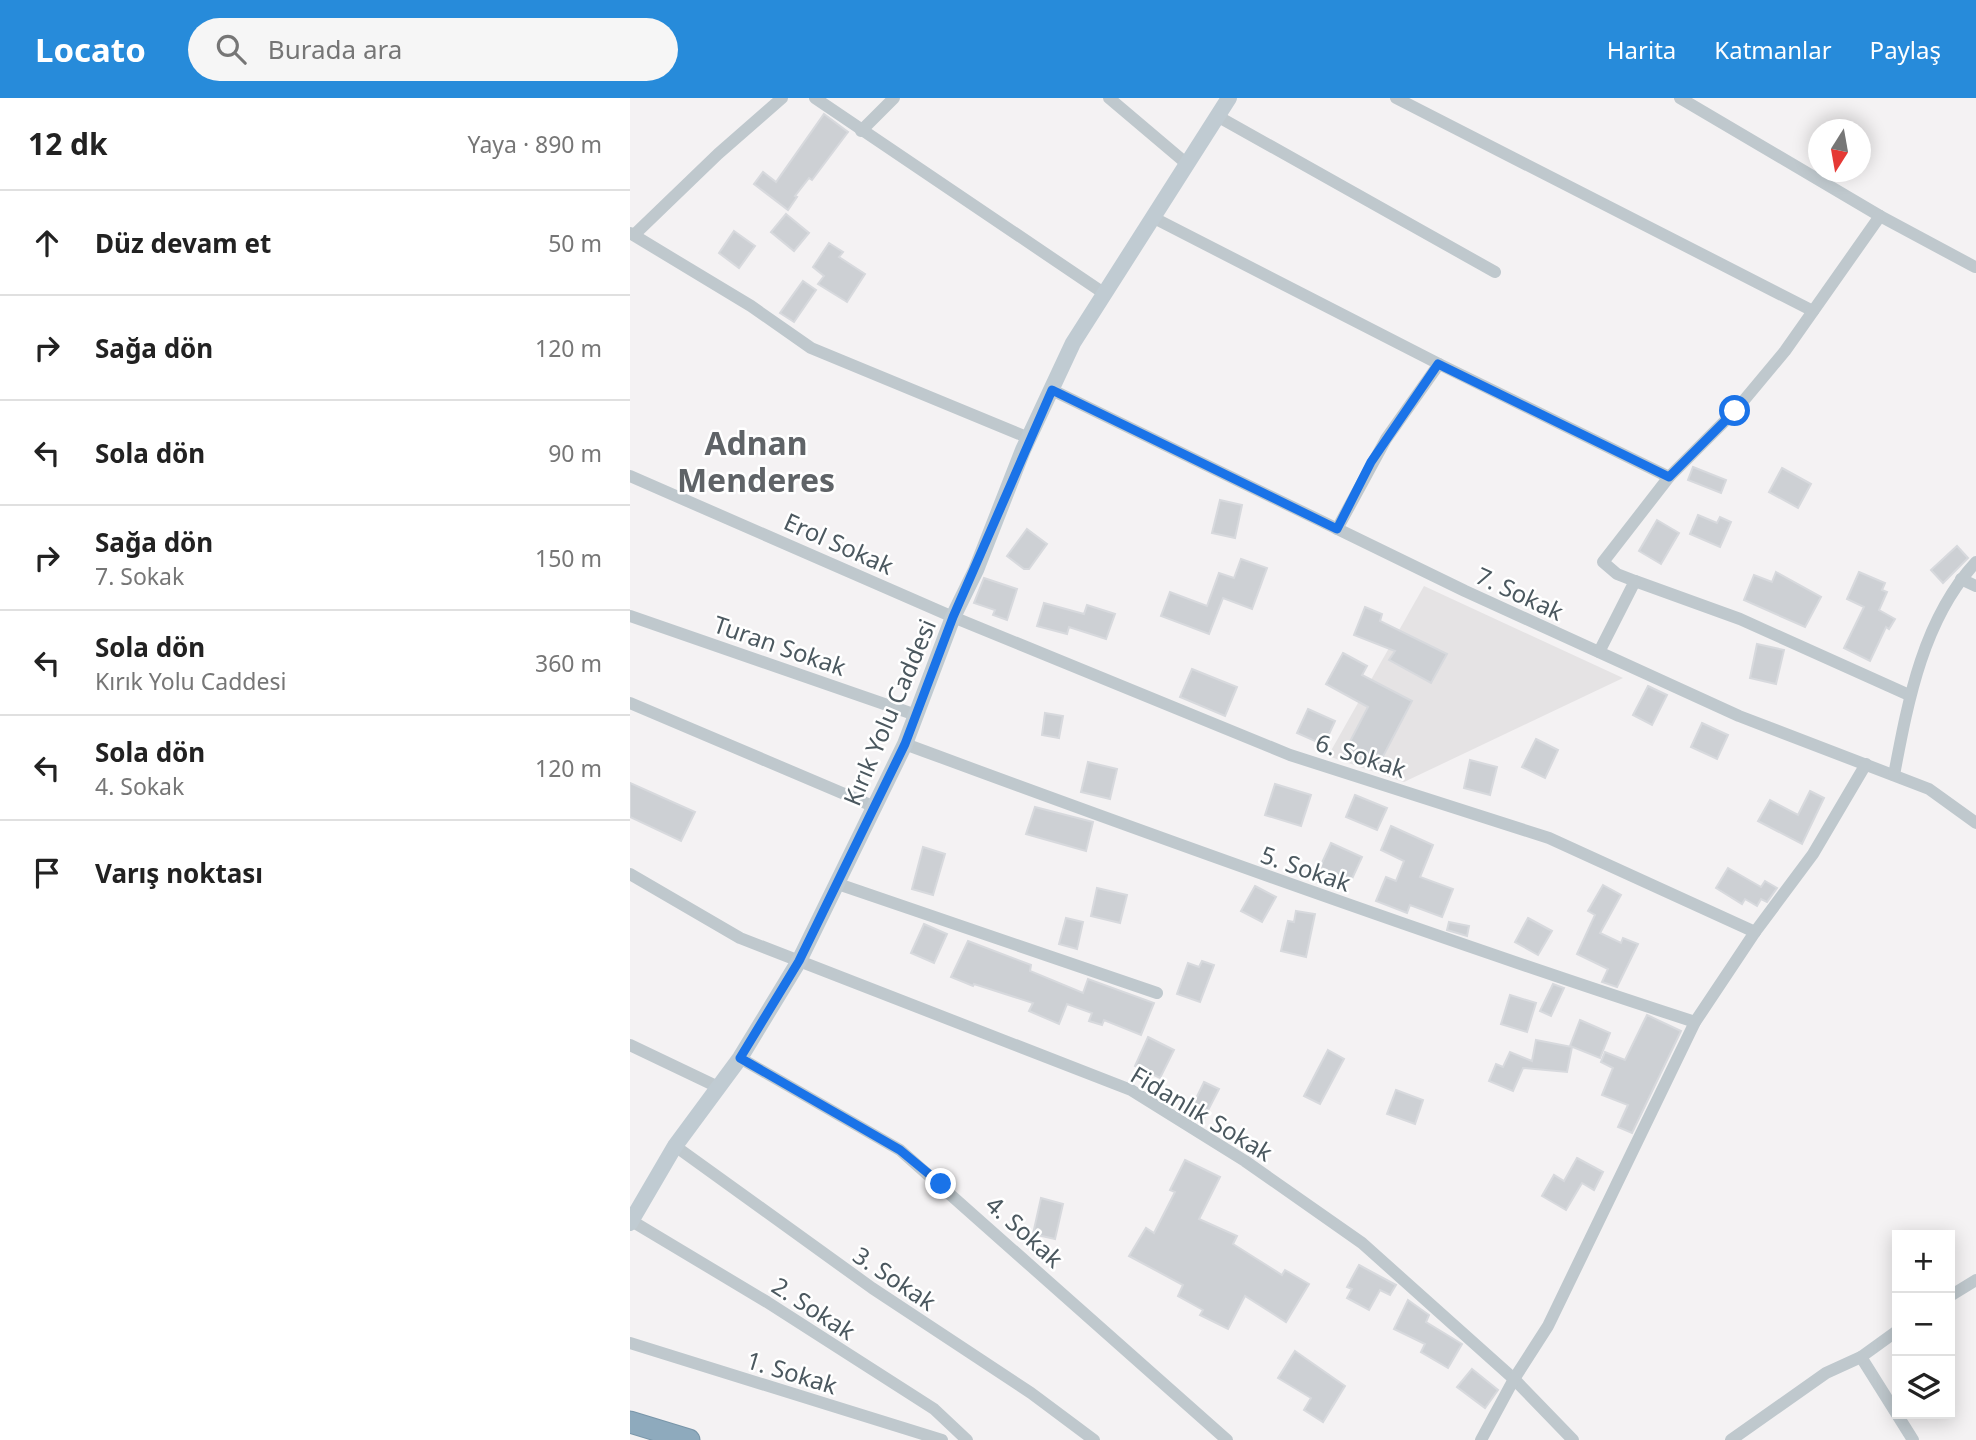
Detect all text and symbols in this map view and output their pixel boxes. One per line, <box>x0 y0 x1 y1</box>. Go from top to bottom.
search box <box>188 18 678 81</box>
text: Locato <box>35 27 146 72</box>
icon: search <box>212 30 250 68</box>
text: Burada ara <box>268 31 402 67</box>
text: Harita <box>1607 33 1676 66</box>
text: Katmanlar <box>1714 33 1832 66</box>
text: Paylaş <box>1870 33 1941 66</box>
north arrow <box>1808 119 1871 182</box>
text: 12 dk <box>28 123 108 164</box>
text: Yaya · 890 m <box>468 128 602 160</box>
icon: ahead <box>28 224 66 262</box>
text: Düz devam et <box>95 225 271 261</box>
text: 50 m <box>548 227 602 259</box>
icon: right <box>28 329 66 367</box>
text: Sağa dön <box>95 330 213 366</box>
text: 120 m <box>535 332 602 364</box>
route start <box>1719 395 1750 426</box>
district label: Adnan Menderes <box>677 421 835 501</box>
icon: left <box>28 434 66 472</box>
text: Sola dön <box>95 435 205 471</box>
text: 90 m <box>548 437 602 469</box>
street label: Erol Sokak <box>779 504 899 582</box>
text: Sağa dön <box>95 524 213 560</box>
icon: right <box>28 539 66 577</box>
text: 150 m <box>535 542 602 574</box>
street label: 7. Sokak <box>1471 558 1569 628</box>
text: 7. Sokak <box>95 560 184 592</box>
street label: Turan Sokak <box>710 607 851 683</box>
street label: Kırık Yolu Caddesi <box>835 614 943 810</box>
text: Sola dön <box>95 629 205 665</box>
icon: left <box>28 644 66 682</box>
text: 360 m <box>535 647 602 679</box>
text: Kırık Yolu Caddesi <box>95 665 286 697</box>
street label: 6. Sokak <box>1312 725 1411 785</box>
text: Sola dön <box>95 734 205 770</box>
icon: left <box>28 749 66 787</box>
text: 120 m <box>535 752 602 784</box>
text: 4. Sokak <box>95 770 184 802</box>
street label: 5. Sokak <box>1257 837 1356 899</box>
icon: arrive <box>28 854 66 892</box>
text: Varış noktası <box>95 855 263 891</box>
street label: Fidanlık Sokak <box>1125 1058 1279 1168</box>
route end <box>925 1168 956 1199</box>
street label: 4. Sokak <box>979 1188 1071 1275</box>
map controls <box>1892 1230 1955 1419</box>
button: + <box>1892 1230 1955 1293</box>
street label: 3. Sokak <box>847 1238 943 1318</box>
street label: 2. Sokak <box>766 1269 862 1347</box>
button: − <box>1892 1293 1955 1356</box>
street label: 1. Sokak <box>743 1343 842 1401</box>
button: layers <box>1892 1356 1955 1419</box>

